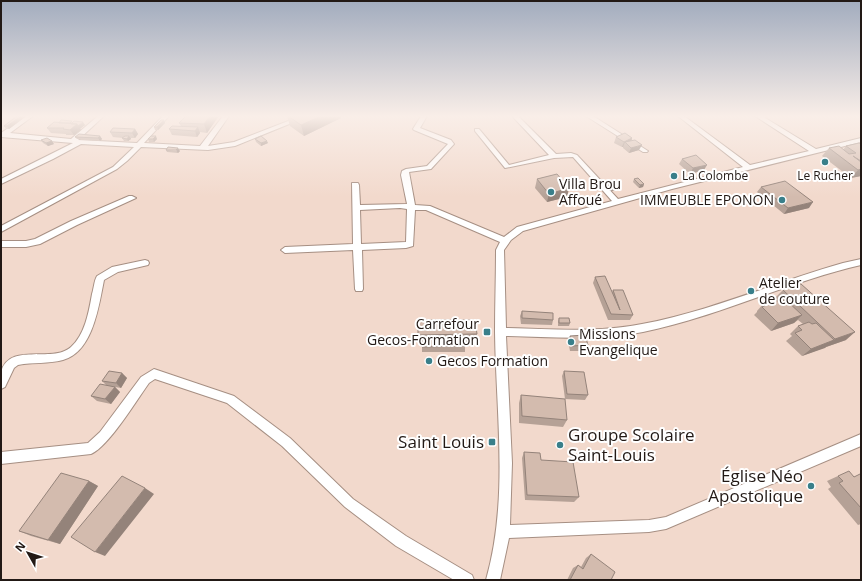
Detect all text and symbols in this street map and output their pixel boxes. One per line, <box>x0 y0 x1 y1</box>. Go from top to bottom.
marker: Le Rucher <box>820 157 830 167</box>
place label: La Colombe <box>682 167 749 184</box>
place label: Le Rucher <box>797 167 853 184</box>
marker: La Colombe <box>669 171 679 181</box>
place label: Villa Brou Affoué <box>559 174 621 209</box>
marker: Villa Brou Affoué <box>546 187 556 197</box>
place label: IMMEUBLE EPONON <box>640 190 774 209</box>
marker: IMMEUBLE EPONON <box>777 195 787 205</box>
place label: Atelier de couture <box>759 273 830 308</box>
marker: Atelier de couture <box>746 286 756 296</box>
place label: Carrefour Gecos-Formation <box>367 314 479 349</box>
place label: Missions Evangelique <box>579 324 658 359</box>
marker: Carrefour Gecos-Formation <box>482 327 492 337</box>
marker: Missions Evangelique <box>566 337 576 347</box>
place label: Gecos Formation <box>437 351 548 370</box>
marker: Gecos Formation <box>424 356 434 366</box>
place label: Groupe Scolaire Saint-Louis <box>568 423 695 466</box>
place label: Saint Louis <box>398 430 484 453</box>
marker: Saint Louis <box>487 437 497 447</box>
marker: Groupe Scolaire Saint-Louis <box>555 440 565 450</box>
place label: Église Néo Apostolique <box>708 464 803 507</box>
marker: Église Néo Apostolique <box>806 481 816 491</box>
north arrow <box>8 533 48 573</box>
text: N <box>11 538 28 555</box>

